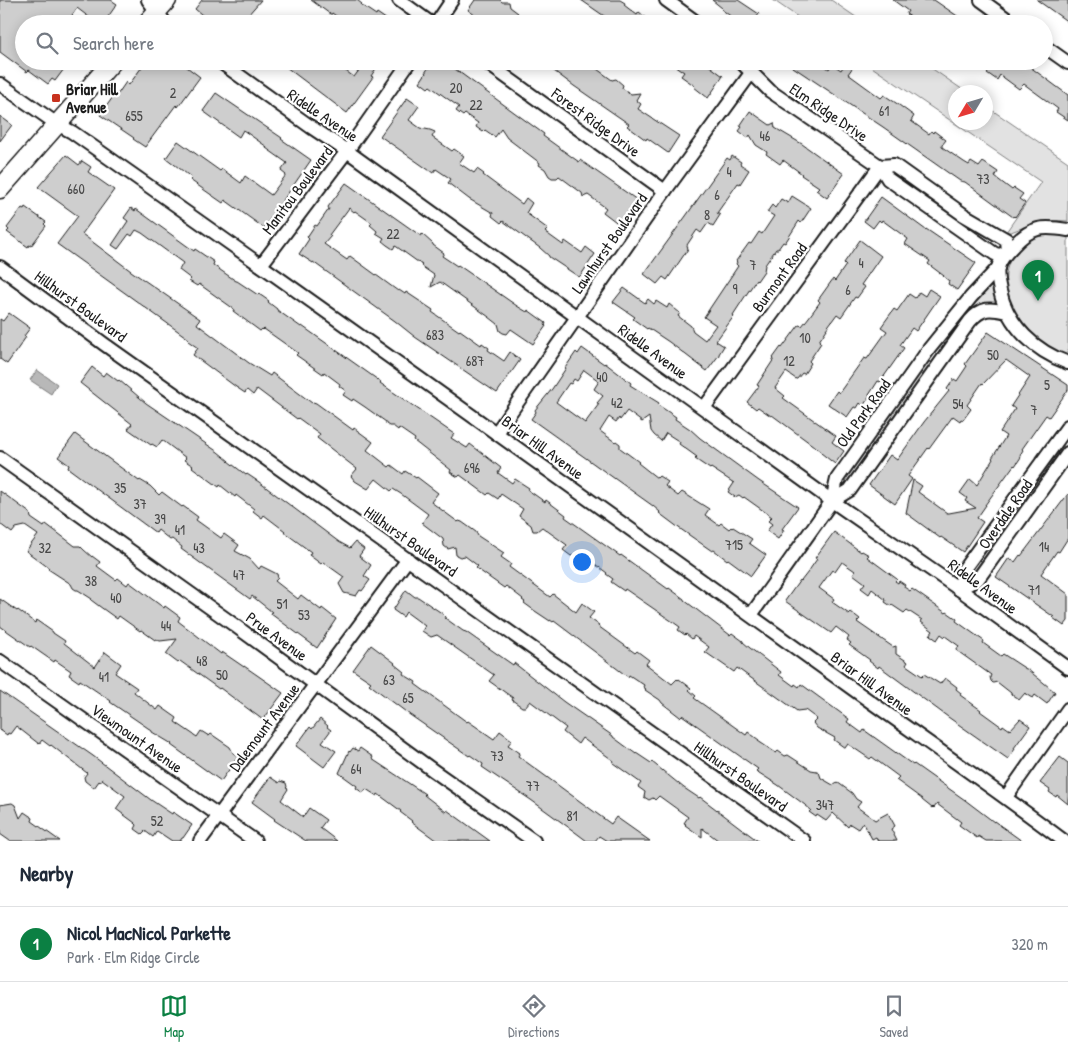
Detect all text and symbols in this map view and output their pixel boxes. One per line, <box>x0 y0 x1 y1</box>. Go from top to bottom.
search box <box>15 15 1053 70</box>
icon: search <box>33 29 61 57</box>
text: Search here <box>73 30 154 56</box>
place label: Briar Hill Avenue <box>66 78 119 118</box>
house number: 20 <box>450 78 462 97</box>
street label: Elm Ridge Drive <box>785 78 873 147</box>
street label: Forest Ridge Drive <box>546 82 645 162</box>
house number: 2 <box>170 83 177 102</box>
street label: Ridelle Avenue <box>283 83 363 147</box>
north arrow <box>948 85 993 130</box>
marker: Briar Hill Avenue <box>50 92 62 104</box>
house number: 22 <box>469 95 483 114</box>
house number: 61 <box>879 101 889 120</box>
house number: 655 <box>125 106 143 125</box>
house number: 46 <box>760 126 771 145</box>
street label: Manitou Boulevard <box>257 141 337 239</box>
house number: 4 <box>726 162 732 181</box>
house number: 73 <box>976 169 990 188</box>
house number: 660 <box>67 179 85 198</box>
house number: 6 <box>714 185 720 204</box>
street label: Lawnhurst Boulevard <box>566 188 652 298</box>
house number: 8 <box>704 205 710 224</box>
house number: 22 <box>386 224 400 243</box>
street label: Burmont Road <box>746 238 812 316</box>
house number: 4 <box>858 253 864 272</box>
house number: 7 <box>750 255 757 274</box>
pin: 1 <box>1022 260 1054 301</box>
street label: Hillhurst Boulevard <box>30 265 132 347</box>
house number: 9 <box>732 279 738 298</box>
house number: 6 <box>845 280 851 299</box>
street label: Ridelle Avenue <box>614 318 693 384</box>
house number: 683 <box>426 325 444 344</box>
house number: 10 <box>799 328 811 347</box>
house number: 50 <box>987 345 999 364</box>
house number: 687 <box>466 351 484 370</box>
house number: 12 <box>783 351 795 370</box>
house number: 40 <box>596 367 608 386</box>
street label: Old Park Road <box>831 374 895 452</box>
house number: 5 <box>1044 375 1050 394</box>
house number: 42 <box>611 393 623 412</box>
house number: 54 <box>952 394 964 413</box>
house number: 7 <box>1031 400 1038 419</box>
street label: Briar Hill Avenue <box>498 410 589 485</box>
house number: 696 <box>464 458 481 477</box>
street label: Overdale Road <box>973 475 1037 553</box>
house number: 35 <box>114 478 126 497</box>
house number: 37 <box>133 494 147 513</box>
street label: Hillhurst Boulevard <box>360 501 462 581</box>
house number: 39 <box>154 509 166 528</box>
house number: 41 <box>175 520 185 539</box>
house number: 715 <box>725 535 743 554</box>
house number: 14 <box>1039 537 1049 556</box>
house number: 32 <box>39 538 52 557</box>
house number: 43 <box>193 538 205 557</box>
your location <box>569 549 595 575</box>
street label: Ridelle Avenue <box>944 553 1023 619</box>
house number: 47 <box>233 565 245 584</box>
house number: 38 <box>85 571 97 590</box>
house number: 71 <box>1028 580 1040 599</box>
house number: 40 <box>110 588 122 607</box>
house number: 51 <box>276 594 288 613</box>
house number: 53 <box>298 605 310 624</box>
street label: Prue Avenue <box>242 606 313 666</box>
house number: 44 <box>161 616 171 635</box>
street label: Briar Hill Avenue <box>827 646 918 721</box>
house number: 48 <box>196 651 208 670</box>
house number: 50 <box>216 665 228 684</box>
house number: 41 <box>99 667 109 686</box>
house number: 63 <box>383 670 395 689</box>
street label: Dalemount Avenue <box>224 678 305 776</box>
house number: 65 <box>402 688 414 707</box>
street label: Viewmount Avenue <box>87 698 188 778</box>
street label: Hillhurst Boulevard <box>690 736 792 816</box>
house number: 73 <box>490 746 504 765</box>
house number: 64 <box>351 759 361 778</box>
house number: 77 <box>526 776 540 795</box>
house number: 347 <box>816 795 834 814</box>
house number: 81 <box>566 806 578 825</box>
house number: 52 <box>151 811 164 830</box>
text: Nearby <box>20 859 73 888</box>
text: Nicol MacNicol Parkette <box>67 920 231 946</box>
text: 1 <box>33 933 39 955</box>
text: 320 m <box>1012 933 1048 955</box>
text: Park · Elm Ridge Circle <box>67 946 200 968</box>
tab: Map <box>160 992 188 1041</box>
tab: Directions <box>508 992 559 1041</box>
tab: Saved <box>879 992 908 1041</box>

